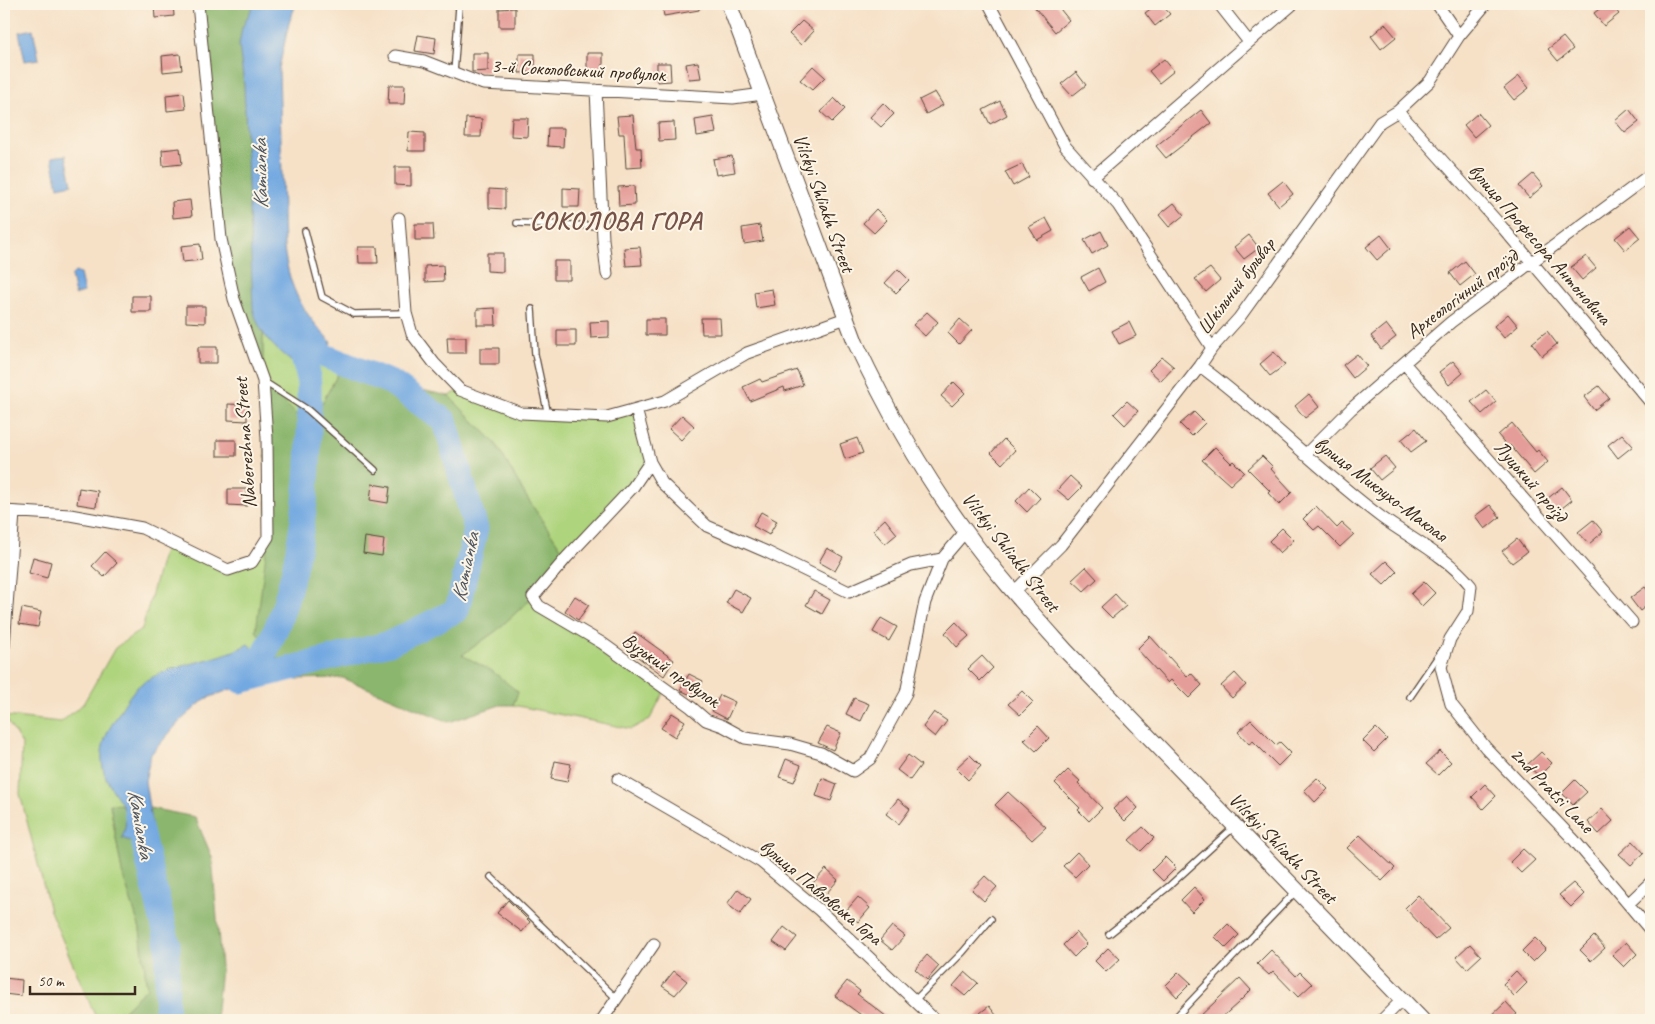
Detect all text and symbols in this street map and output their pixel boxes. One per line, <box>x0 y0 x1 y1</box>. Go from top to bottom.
street label: 3-й Соколовський провулок <box>490 53 667 87</box>
street label: Vilskyi Shliakh Street <box>787 130 861 278</box>
water label: Kamianka <box>246 137 274 209</box>
street label: вулиця Професора Антоновича <box>1463 158 1618 331</box>
district label: СОКОЛОВА ГОРА <box>530 205 703 237</box>
street label: Шкільний бульвар <box>1192 232 1281 339</box>
street label: Археологічний проїзд <box>1401 243 1525 345</box>
street label: Naberezhna Street <box>228 374 262 509</box>
street label: вулиця Миклухо-Маклая <box>1309 431 1454 549</box>
street label: Луцький проїзд <box>1488 435 1574 529</box>
street label: Vilskyi Shliakh Street <box>956 487 1067 619</box>
water label: Kamianka <box>445 529 485 604</box>
street label: Вузький провулок <box>617 627 726 715</box>
street label: 2nd Pratsi Lane <box>1505 742 1600 839</box>
street label: Vilskyi Shliakh Street <box>1223 787 1344 911</box>
water label: Kamianka <box>122 788 160 862</box>
street label: вулиця Павловська Гора <box>755 834 889 952</box>
scale bar <box>30 964 135 996</box>
text: 50 m <box>38 972 65 991</box>

